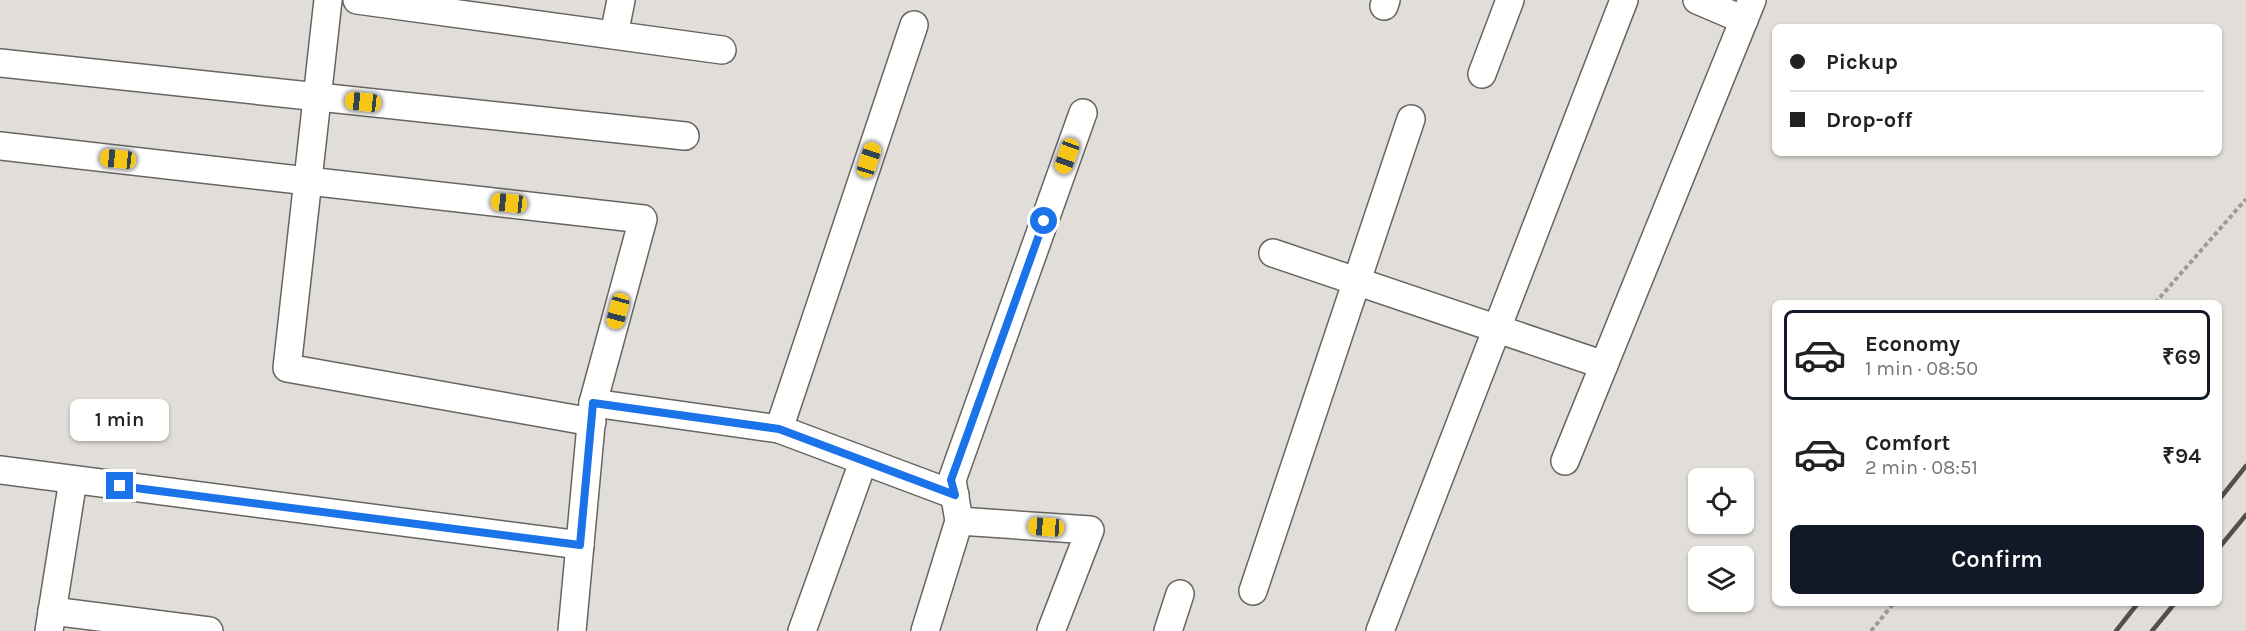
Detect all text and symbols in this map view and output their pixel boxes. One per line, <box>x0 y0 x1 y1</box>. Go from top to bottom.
text: Pickup <box>1826 49 1898 75</box>
car <box>344 91 382 113</box>
text: Drop-off <box>1826 107 1912 133</box>
car <box>1052 136 1082 176</box>
car <box>855 140 883 180</box>
car <box>99 148 137 170</box>
car <box>490 192 528 214</box>
route start <box>1030 207 1057 234</box>
car <box>605 291 631 331</box>
icon: car <box>1793 328 1847 382</box>
text: Economy <box>1865 331 1960 357</box>
text: ₹69 <box>2162 344 2201 370</box>
text: 1 min · 08:50 <box>1865 357 1978 380</box>
callout: 1 min <box>70 399 170 441</box>
text: 1 min <box>95 408 144 431</box>
icon: car <box>1793 427 1847 481</box>
text: Comfort <box>1865 430 1950 456</box>
text: ₹94 <box>2162 443 2201 469</box>
text: 2 min · 08:51 <box>1865 456 1978 479</box>
map controls <box>1688 468 1754 612</box>
button: locate <box>1688 468 1754 534</box>
route end <box>106 472 133 499</box>
car <box>1027 517 1065 537</box>
button: Confirm <box>1790 525 2204 594</box>
button: layers <box>1688 546 1754 612</box>

